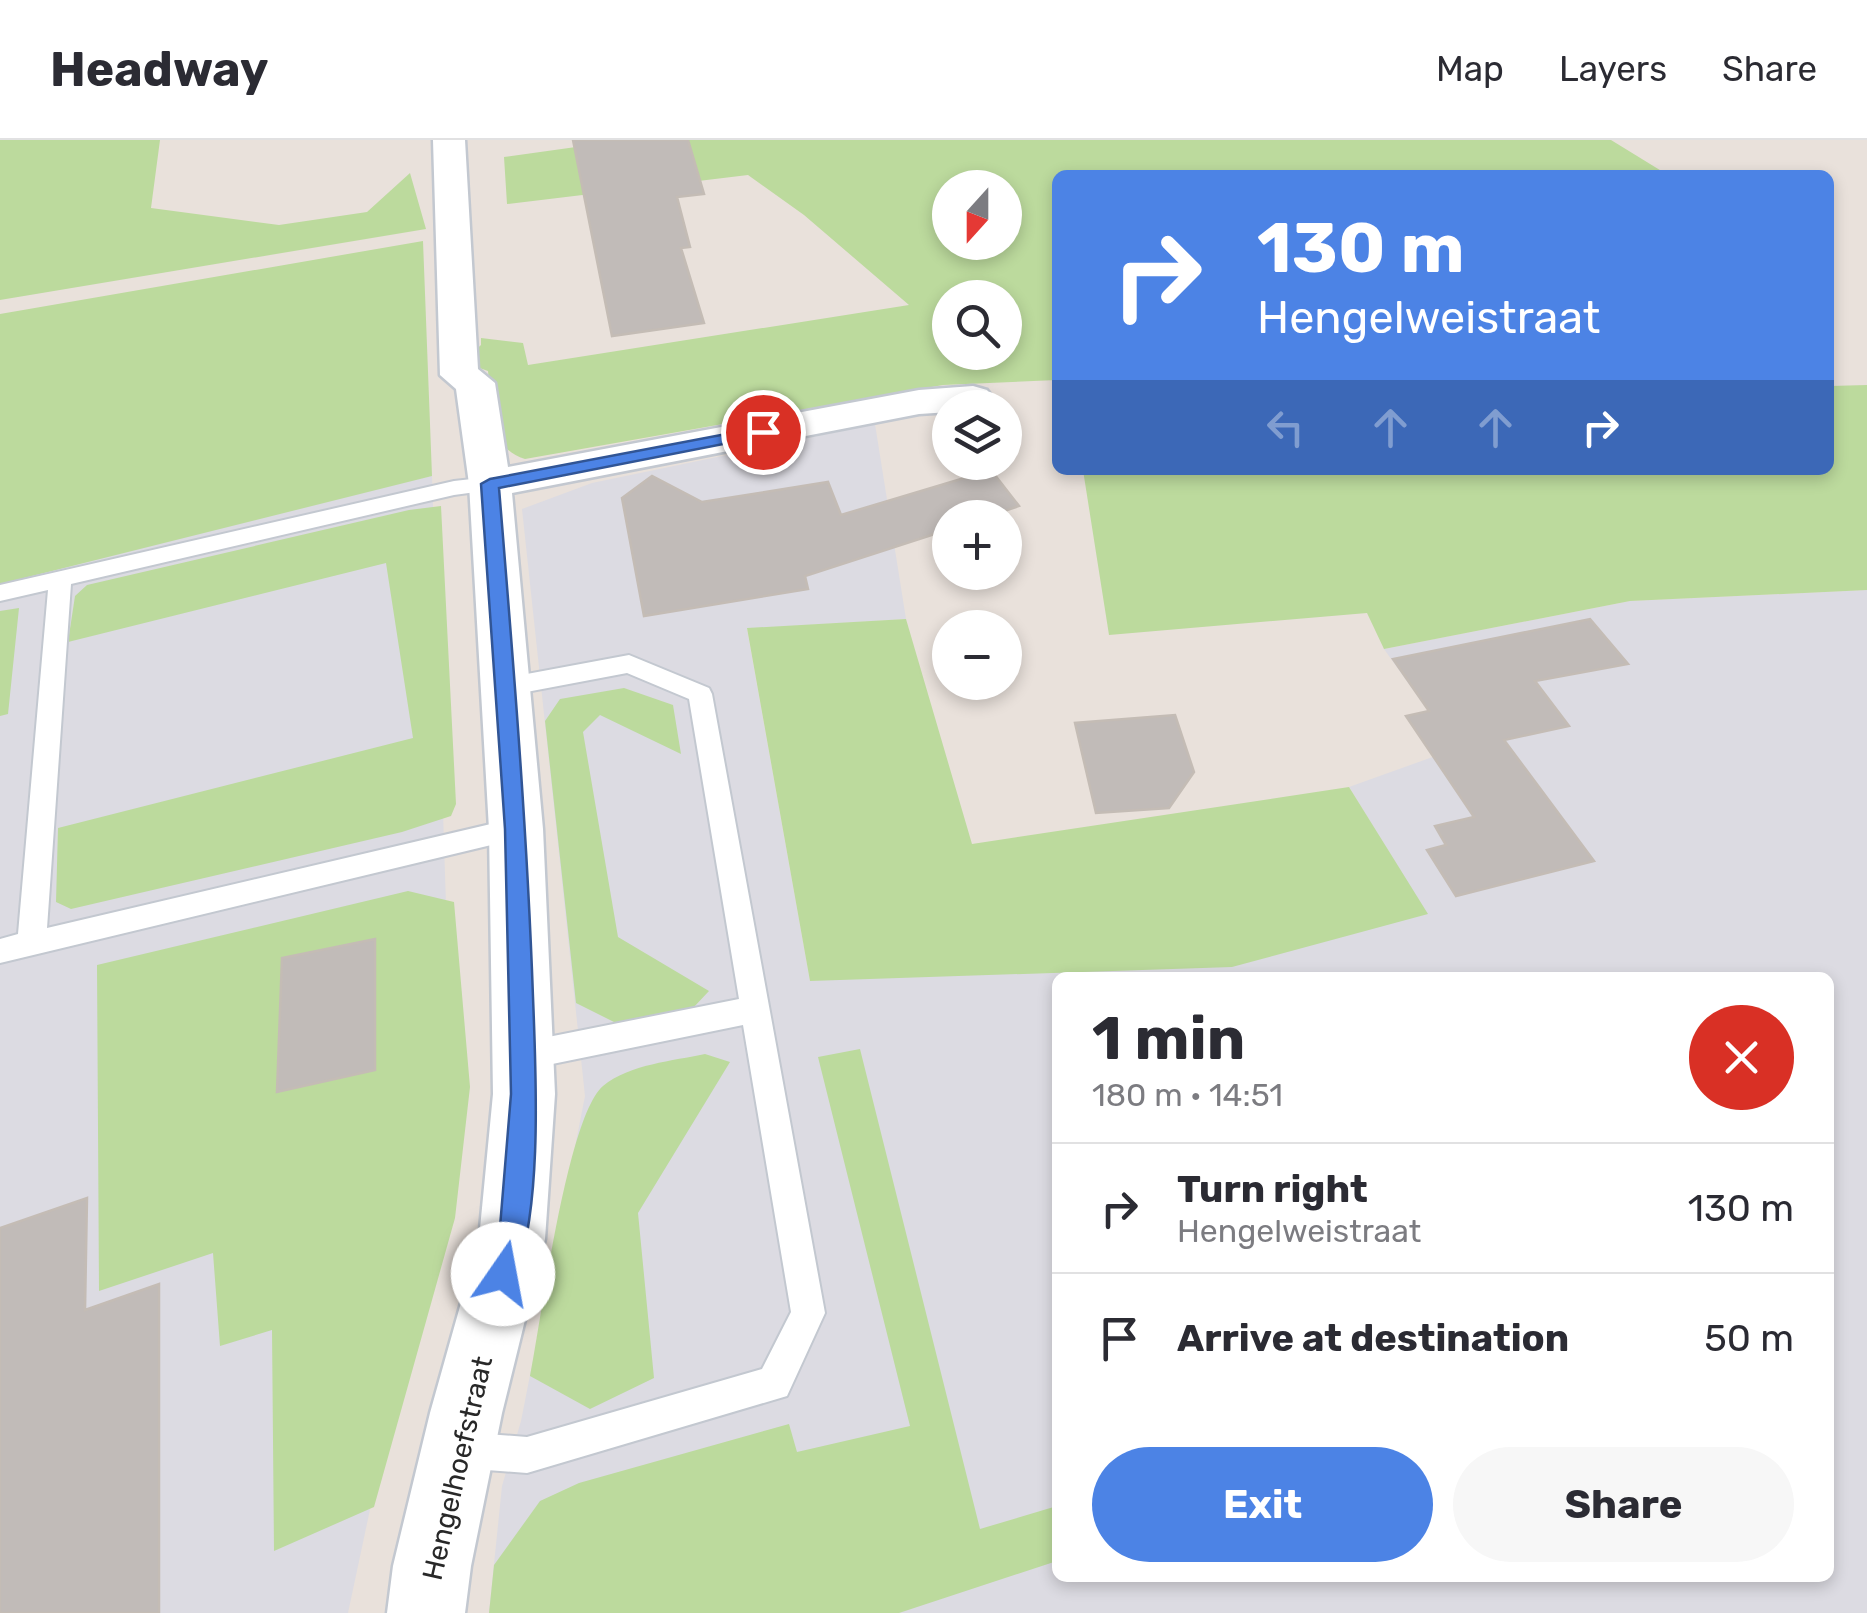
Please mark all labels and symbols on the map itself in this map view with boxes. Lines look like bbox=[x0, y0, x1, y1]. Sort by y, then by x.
north arrow bbox=[932, 170, 1022, 260]
pin bbox=[721, 390, 806, 475]
position arrow bbox=[451, 1222, 555, 1326]
street label: Hengelhoefstraat bbox=[416, 1353, 499, 1583]

